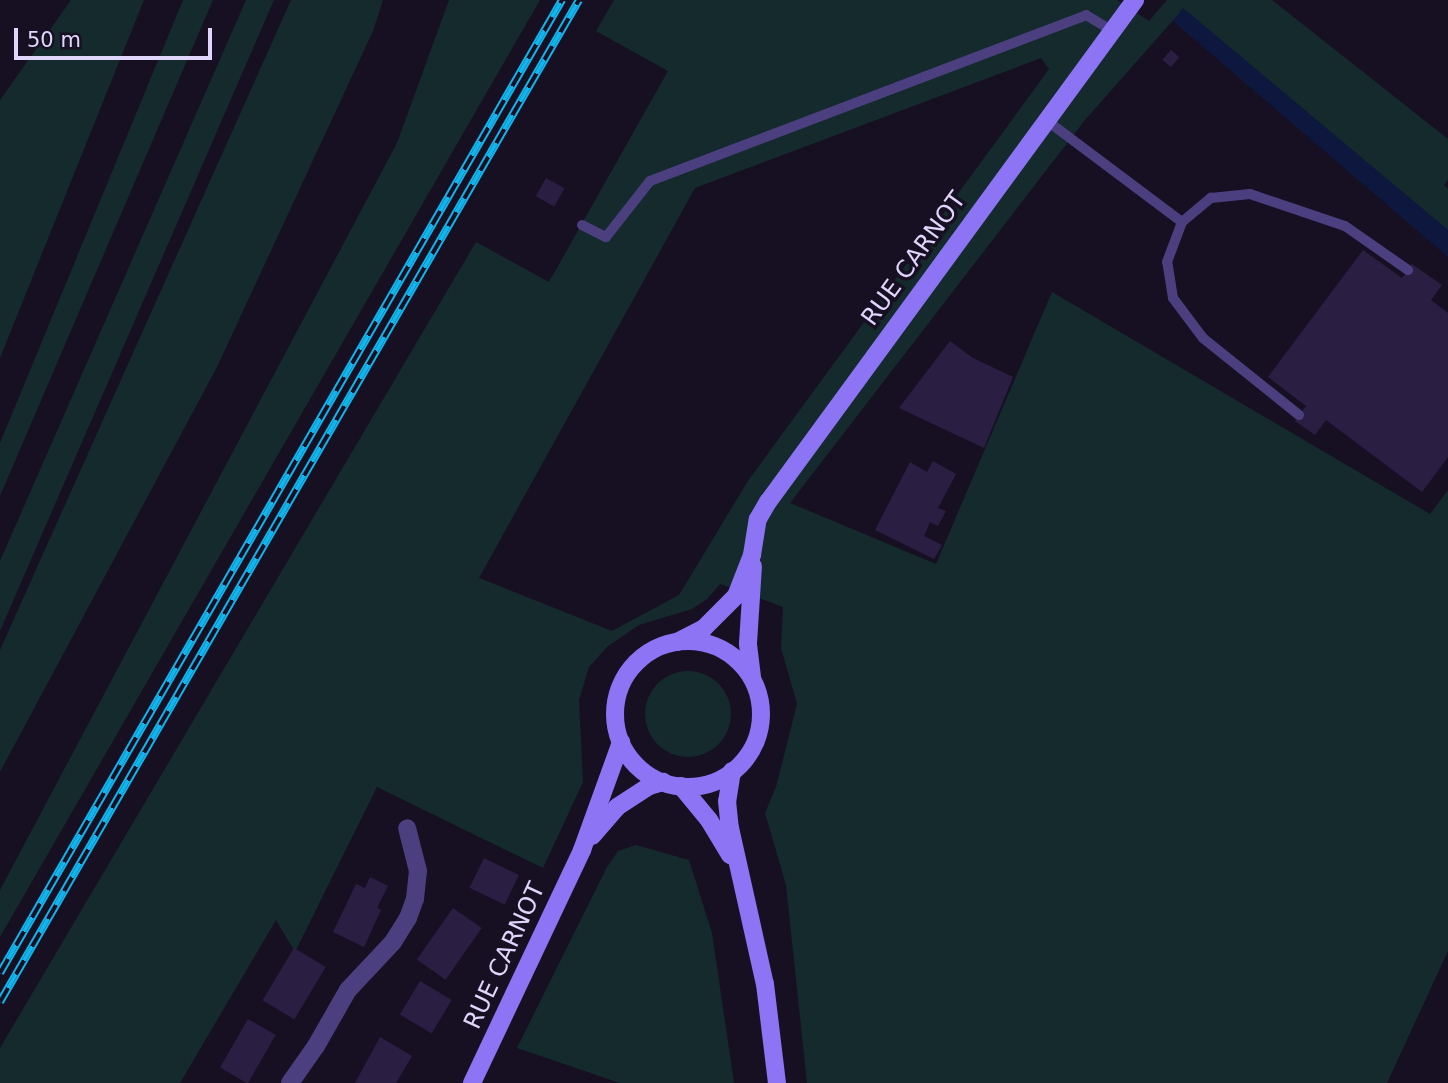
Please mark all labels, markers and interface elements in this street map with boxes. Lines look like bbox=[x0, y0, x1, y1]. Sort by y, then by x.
scale bar bbox=[18, 14, 215, 58]
text: 50 m bbox=[27, 28, 81, 52]
street label: RUE CARNOT bbox=[856, 186, 972, 332]
street label: RUE CARNOT bbox=[458, 878, 552, 1034]

